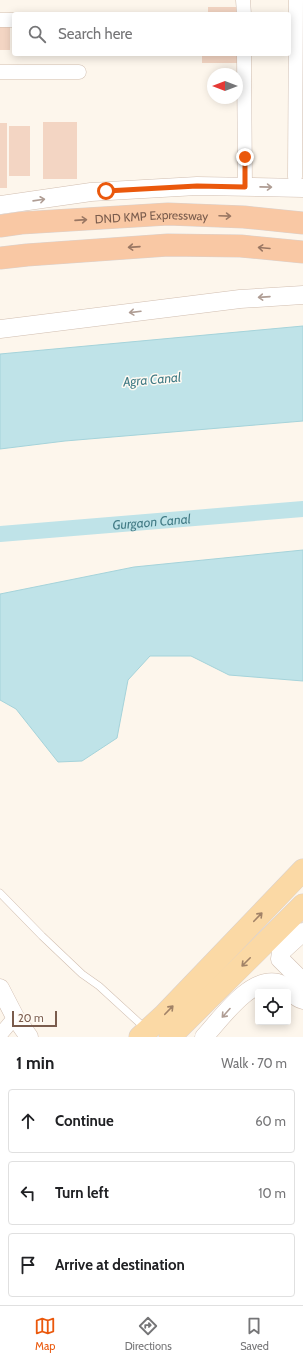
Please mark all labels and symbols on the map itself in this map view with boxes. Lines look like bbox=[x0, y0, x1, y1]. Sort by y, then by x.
north arrow bbox=[207, 68, 243, 104]
route end bbox=[236, 148, 254, 166]
route start bbox=[97, 182, 115, 200]
one-way arrow bbox=[259, 183, 272, 191]
one-way arrow bbox=[32, 196, 45, 204]
street label: DND KMP Expressway bbox=[94, 206, 209, 226]
one-way arrow bbox=[218, 212, 231, 220]
one-way arrow bbox=[74, 216, 87, 223]
one-way arrow bbox=[128, 244, 141, 251]
one-way arrow bbox=[258, 245, 271, 252]
one-way arrow bbox=[258, 294, 271, 301]
one-way arrow bbox=[129, 308, 142, 316]
water label: Agra Canal bbox=[121, 369, 182, 390]
water label: Gurgaon Canal bbox=[112, 510, 191, 533]
one-way arrow bbox=[254, 912, 263, 922]
one-way arrow bbox=[241, 957, 250, 967]
one-way arrow bbox=[164, 1005, 173, 1015]
one-way arrow bbox=[221, 1008, 230, 1019]
scale bar bbox=[12, 1009, 57, 1028]

